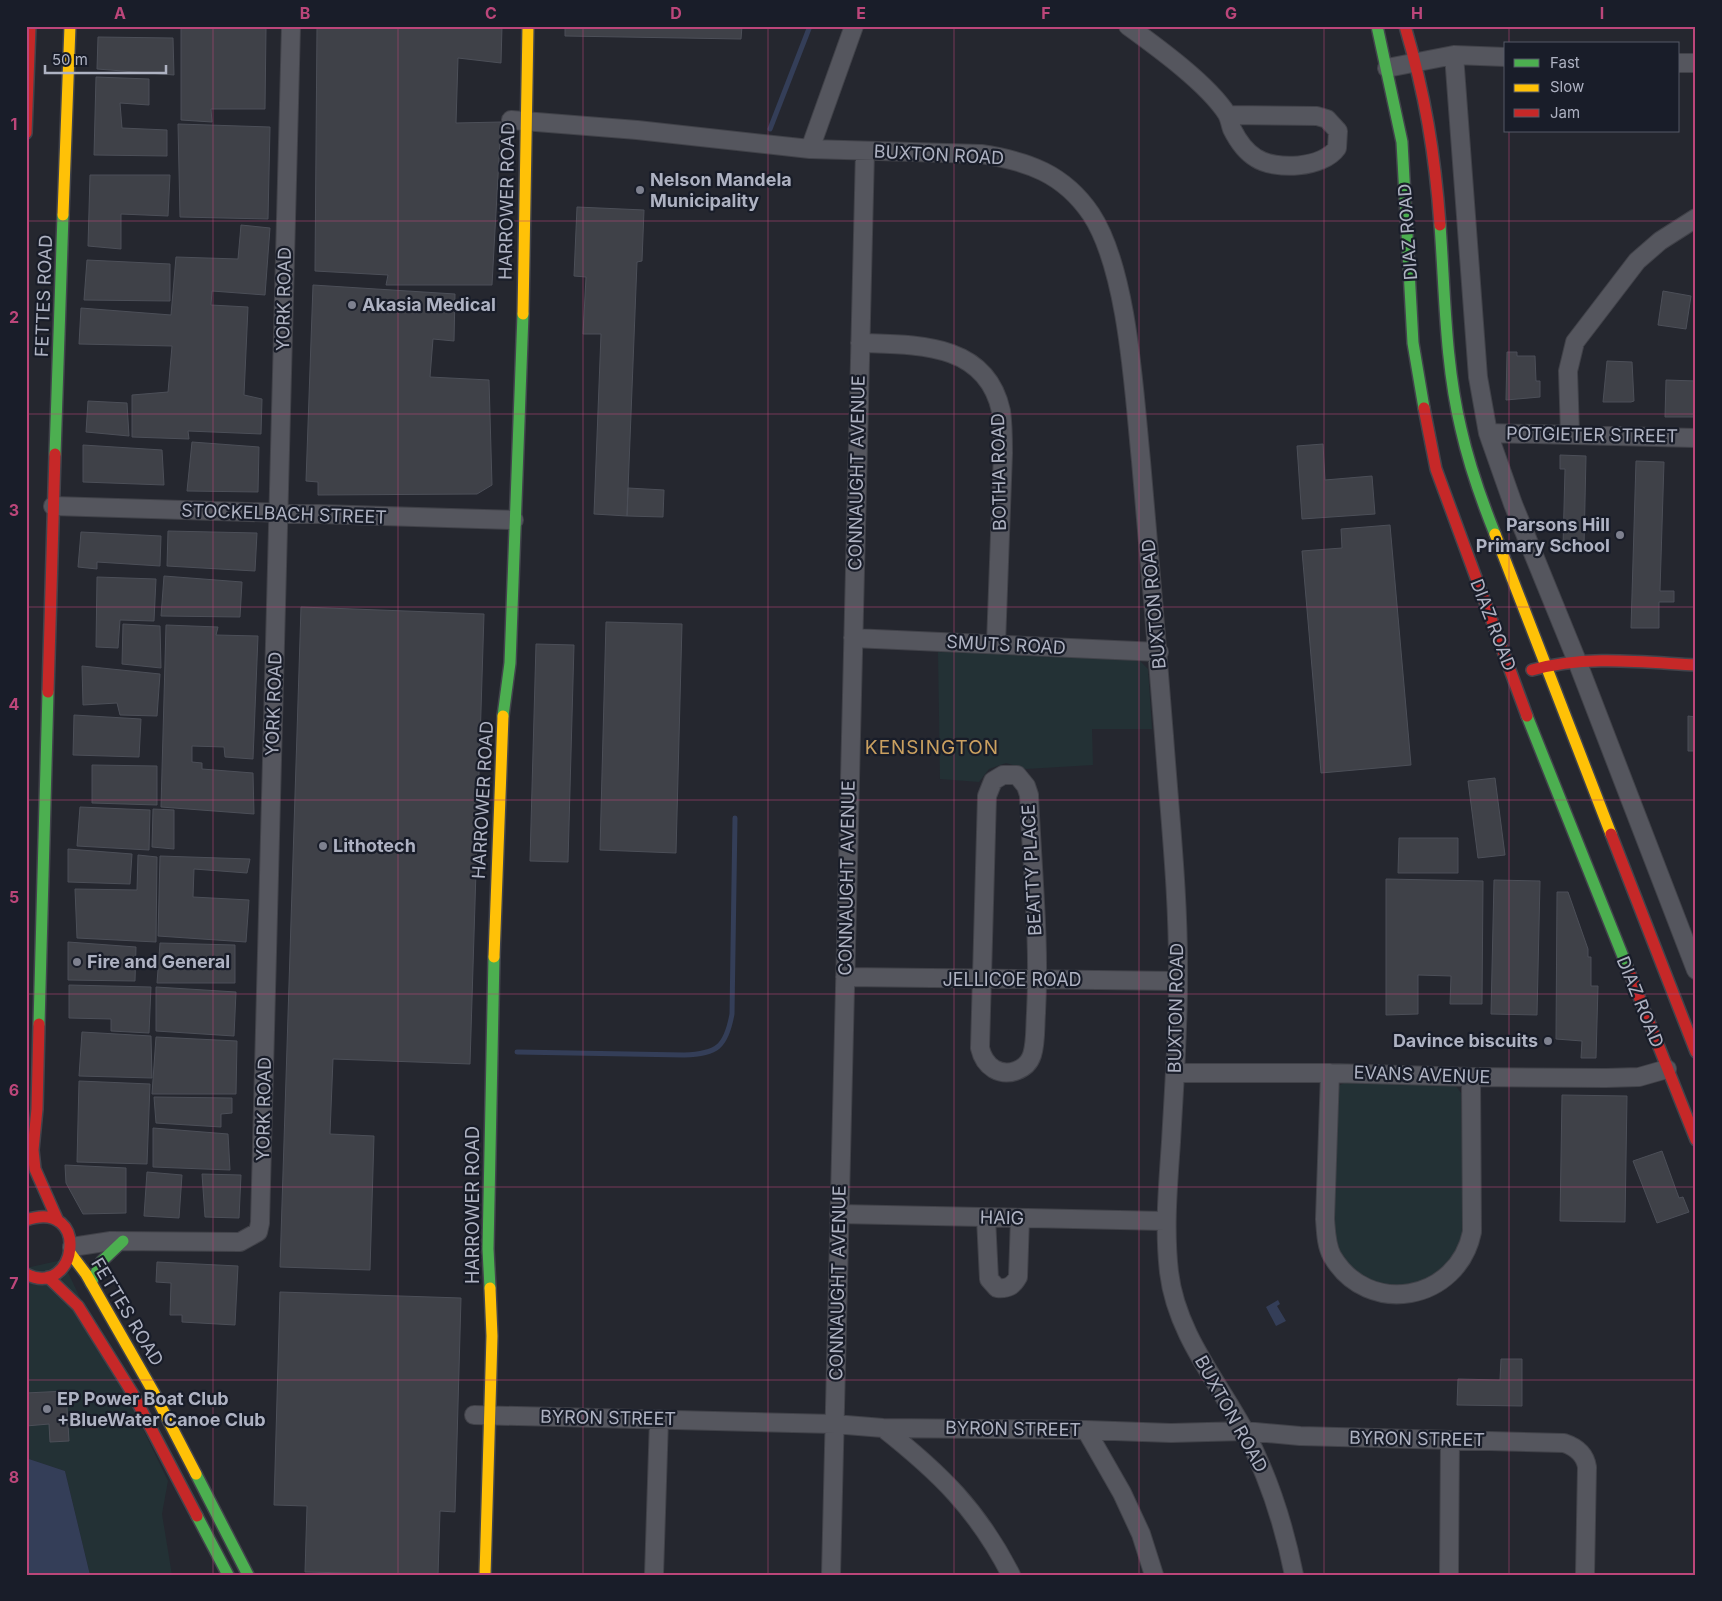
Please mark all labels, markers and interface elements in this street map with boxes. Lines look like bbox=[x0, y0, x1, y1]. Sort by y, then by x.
text: A bbox=[114, 3, 126, 23]
text: B bbox=[300, 3, 310, 23]
text: C bbox=[485, 3, 497, 23]
text: D bbox=[670, 3, 682, 23]
text: E bbox=[856, 3, 866, 23]
text: F bbox=[1041, 3, 1051, 23]
text: G bbox=[1225, 3, 1237, 23]
text: H bbox=[1411, 3, 1423, 23]
text: I bbox=[1600, 3, 1604, 23]
scale bar bbox=[45, 42, 166, 74]
legend bbox=[1504, 42, 1680, 132]
text: 50 m bbox=[52, 50, 88, 69]
text: Fast bbox=[1550, 53, 1580, 72]
text: Slow bbox=[1550, 77, 1584, 96]
text: Jam bbox=[1550, 103, 1580, 122]
text: 1 bbox=[11, 114, 17, 134]
street label: HARROWER ROAD bbox=[495, 122, 518, 280]
street label: BUXTON ROAD bbox=[873, 141, 1005, 168]
place label: Nelson Mandela Municipality bbox=[650, 169, 792, 211]
street label: DIAZ ROAD bbox=[1394, 183, 1421, 281]
marker: Nelson Mandela Municipality bbox=[634, 184, 646, 196]
street label: FETTES ROAD bbox=[31, 235, 56, 357]
street label: YORK ROAD bbox=[272, 247, 295, 351]
place label: Akasia Medical bbox=[362, 294, 496, 315]
marker: Akasia Medical bbox=[346, 299, 358, 311]
text: 2 bbox=[9, 307, 19, 327]
street label: CONNAUGHT AVENUE bbox=[844, 375, 869, 571]
street label: BOTHA ROAD bbox=[987, 413, 1010, 531]
street label: POTGIETER STREET bbox=[1506, 423, 1678, 446]
street label: STOCKELBACH STREET bbox=[181, 499, 387, 528]
text: 3 bbox=[9, 500, 19, 520]
place label: Parsons Hill Primary School bbox=[1476, 514, 1610, 556]
marker: Parsons Hill Primary School bbox=[1614, 529, 1626, 541]
street label: BUXTON ROAD bbox=[1137, 538, 1170, 670]
street label: DIAZ ROAD bbox=[1466, 576, 1521, 674]
street label: SMUTS ROAD bbox=[946, 631, 1066, 658]
street label: YORK ROAD bbox=[261, 652, 286, 756]
text: 4 bbox=[9, 694, 20, 714]
street label: HARROWER ROAD bbox=[468, 720, 497, 879]
district label: KENSINGTON bbox=[865, 736, 999, 759]
street label: CONNAUGHT AVENUE bbox=[834, 780, 859, 976]
street label: BEATTY PLACE bbox=[1018, 804, 1045, 936]
place label: Lithotech bbox=[333, 835, 416, 856]
marker: Lithotech bbox=[317, 840, 329, 852]
text: 5 bbox=[9, 887, 19, 907]
street label: BUXTON ROAD bbox=[1164, 943, 1187, 1073]
place label: Fire and General bbox=[87, 951, 230, 972]
street label: DIAZ ROAD bbox=[1613, 953, 1668, 1051]
marker: Fire and General bbox=[71, 956, 83, 968]
street label: JELLICOE ROAD bbox=[942, 969, 1082, 990]
place label: Davince biscuits bbox=[1393, 1030, 1538, 1051]
marker: Davince biscuits bbox=[1542, 1035, 1554, 1047]
street label: YORK ROAD bbox=[252, 1057, 275, 1161]
street label: EVANS AVENUE bbox=[1353, 1062, 1491, 1087]
text: 6 bbox=[9, 1080, 19, 1100]
street label: HARROWER ROAD bbox=[462, 1126, 483, 1284]
street label: CONNAUGHT AVENUE bbox=[825, 1185, 850, 1381]
street label: HAIG bbox=[980, 1207, 1024, 1228]
street label: FETTES ROAD bbox=[87, 1254, 168, 1370]
text: 7 bbox=[9, 1273, 19, 1293]
street label: BUXTON ROAD bbox=[1191, 1352, 1272, 1476]
place label: EP Power Boat Club +BlueWater Canoe Club bbox=[57, 1388, 266, 1430]
marker: EP Power Boat Club +BlueWater Canoe Club bbox=[41, 1403, 53, 1415]
street label: BYRON STREET bbox=[540, 1406, 676, 1429]
street label: BYRON STREET bbox=[945, 1417, 1081, 1440]
street label: BYRON STREET bbox=[1349, 1427, 1485, 1450]
text: 8 bbox=[9, 1467, 19, 1487]

